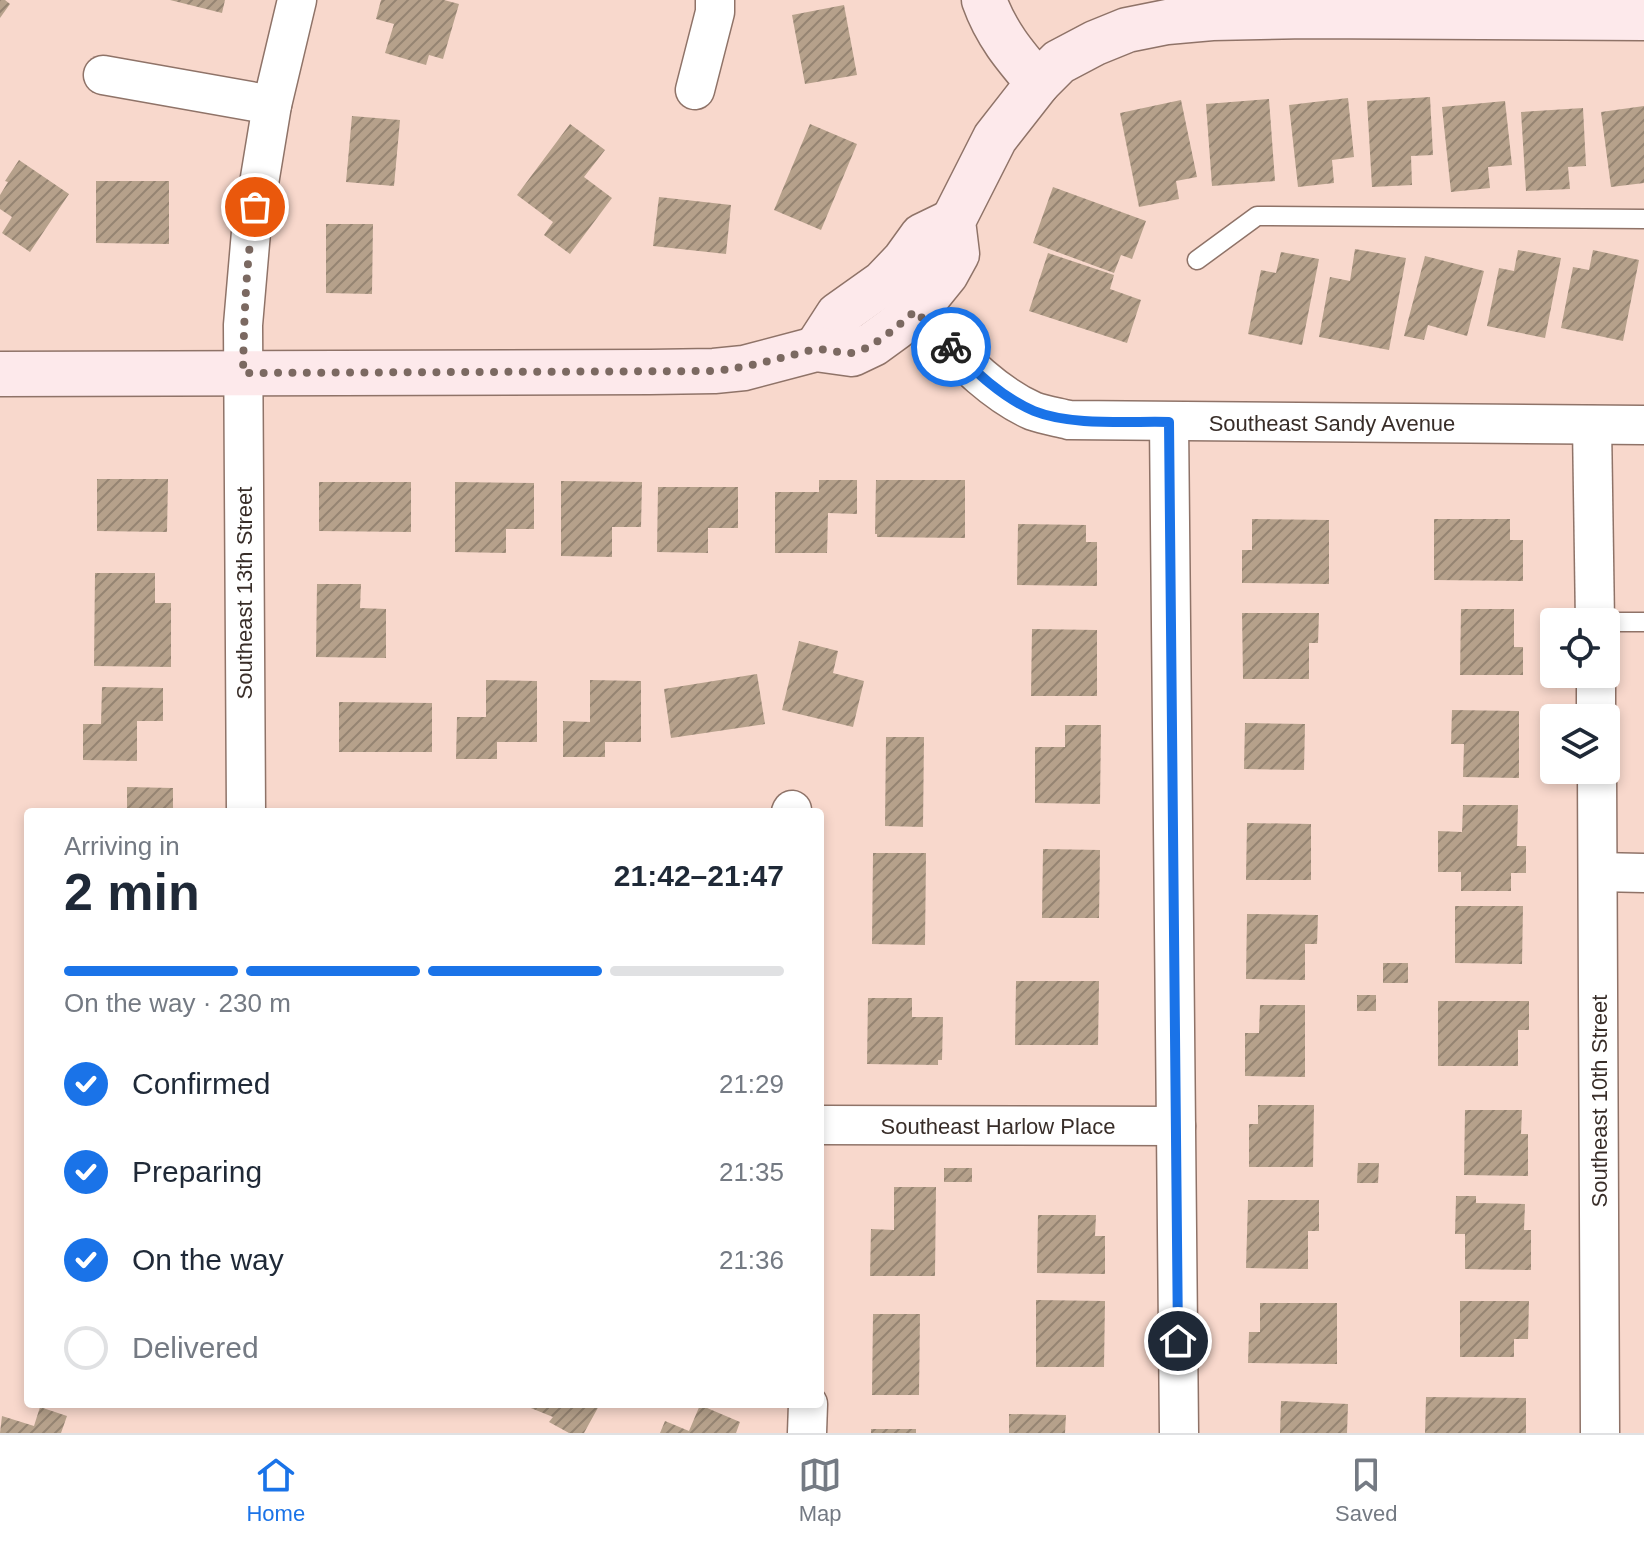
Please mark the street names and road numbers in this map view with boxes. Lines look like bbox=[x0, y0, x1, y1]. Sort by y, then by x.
street label: Southeast Sandy Avenue bbox=[1209, 411, 1455, 436]
street label: Southeast 13th Street bbox=[232, 487, 257, 699]
street label: Southeast 10th Street bbox=[1587, 995, 1612, 1207]
street label: Southeast Harlow Place bbox=[881, 1114, 1115, 1139]

